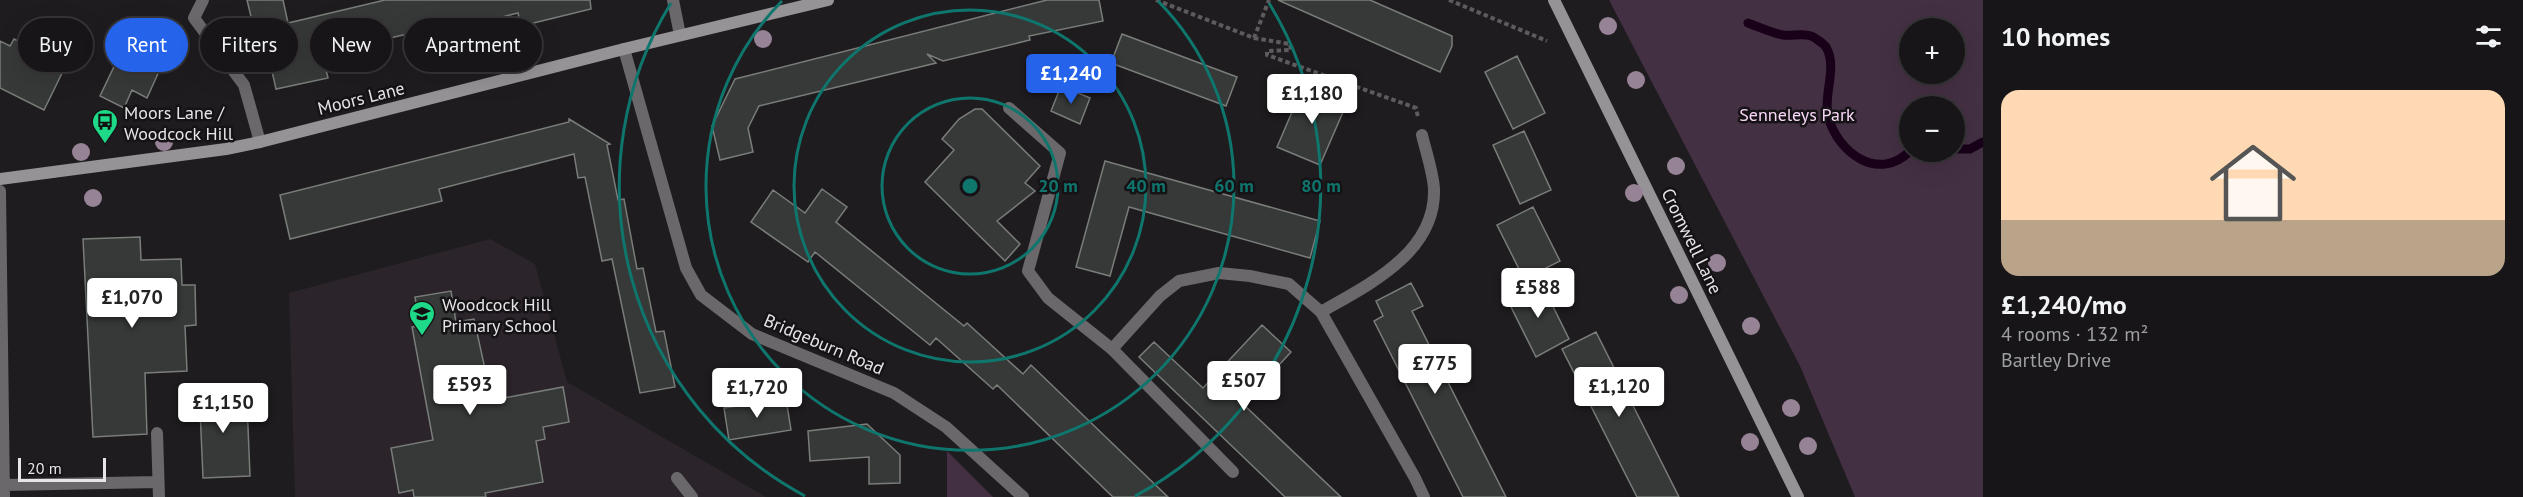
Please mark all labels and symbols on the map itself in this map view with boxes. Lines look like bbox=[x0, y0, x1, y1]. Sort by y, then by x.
pin: £1,240 bbox=[1022, 54, 1120, 105]
pin: £1,180 bbox=[1263, 74, 1361, 125]
street label: Moors Lane bbox=[315, 76, 407, 120]
place label: Moors Lane / Woodcock Hill bbox=[124, 101, 234, 145]
park label: Senneleys Park bbox=[1739, 103, 1855, 126]
bus stop icon: Moors Lane / Woodcock Hill bbox=[90, 107, 120, 145]
text: 20 m bbox=[1038, 174, 1078, 197]
text: 40 m bbox=[1126, 174, 1166, 197]
text: 60 m bbox=[1214, 174, 1254, 197]
text: 80 m bbox=[1301, 174, 1341, 197]
centre of rings bbox=[960, 176, 980, 196]
street label: Cromwell Lane bbox=[1657, 184, 1727, 298]
pin: £588 bbox=[1502, 268, 1574, 319]
pin: £1,070 bbox=[83, 278, 181, 329]
place label: Woodcock Hill Primary School bbox=[442, 293, 557, 337]
school or university icon: Woodcock Hill Primary School bbox=[407, 299, 437, 337]
street label: Bridgeburn Road bbox=[760, 308, 888, 380]
pin: £775 bbox=[1399, 344, 1471, 395]
pin: £507 bbox=[1208, 361, 1280, 412]
pin: £593 bbox=[434, 365, 506, 416]
pin: £1,120 bbox=[1570, 367, 1668, 418]
pin: £1,720 bbox=[708, 368, 806, 419]
pin: £1,150 bbox=[174, 383, 272, 434]
scale bar bbox=[18, 455, 106, 482]

